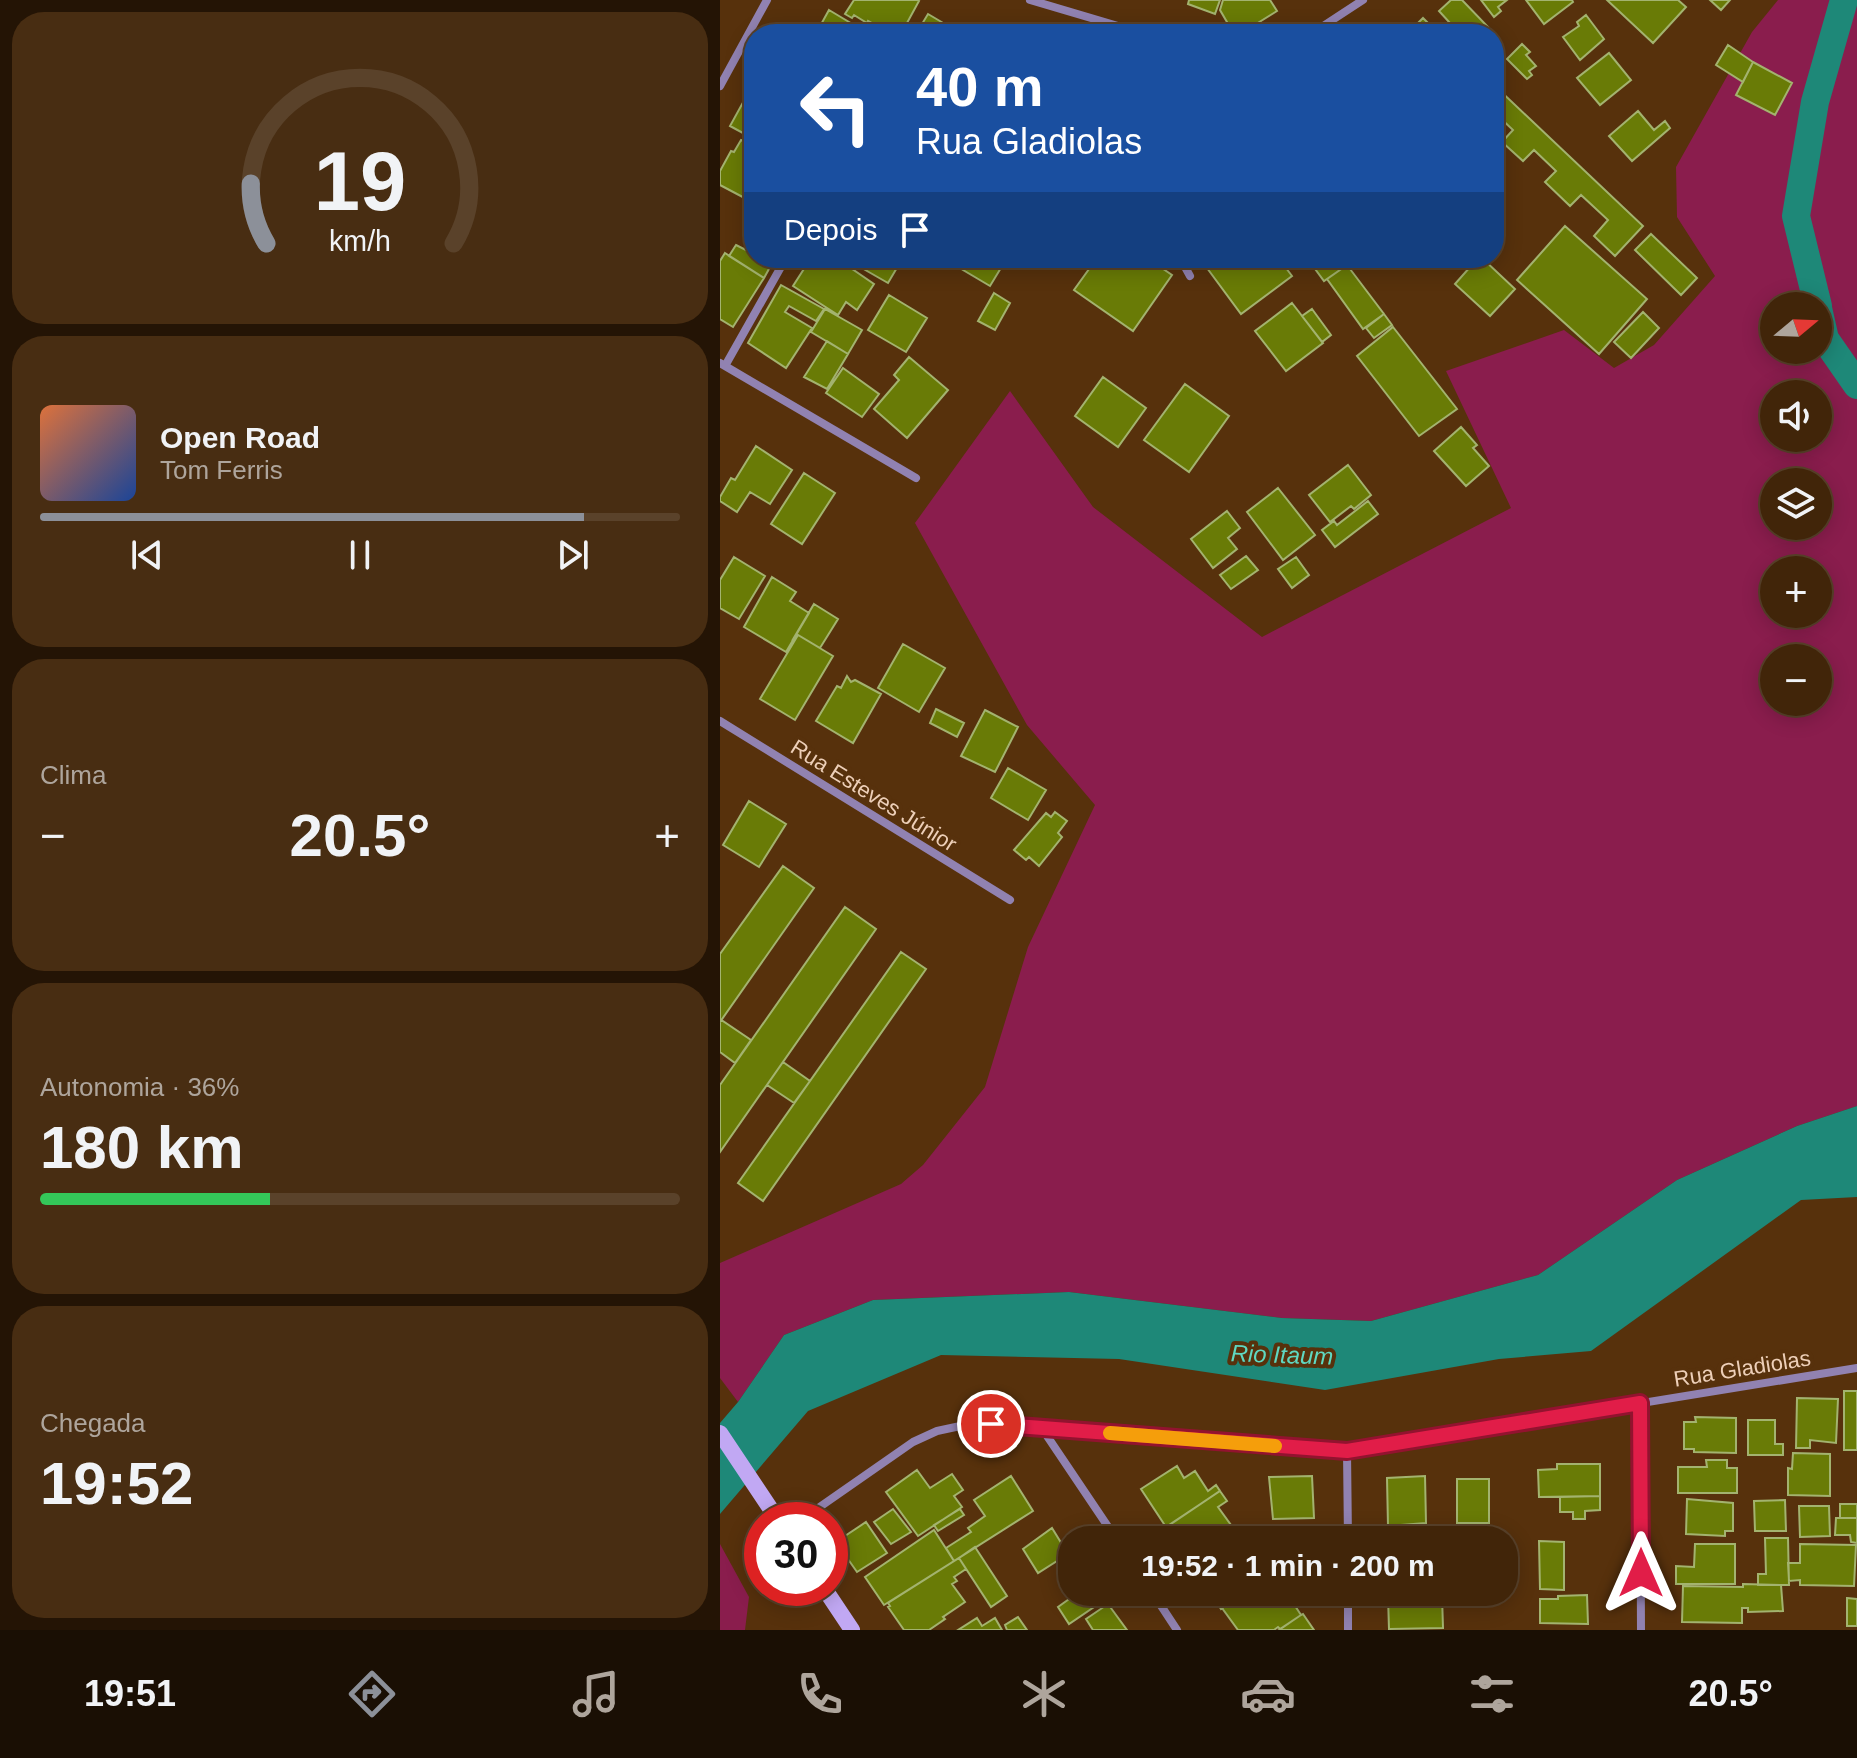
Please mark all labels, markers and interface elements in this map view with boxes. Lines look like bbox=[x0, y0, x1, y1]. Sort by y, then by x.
text: 40 m bbox=[916, 55, 1044, 118]
icon: left bbox=[784, 56, 888, 160]
text: Rua Gladiolas bbox=[916, 121, 1142, 162]
text: 19 bbox=[314, 134, 406, 227]
icon: arrive bbox=[893, 208, 937, 252]
text: Depois bbox=[784, 213, 877, 246]
text: km/h bbox=[329, 225, 391, 257]
north arrow bbox=[1760, 292, 1832, 364]
map controls bbox=[1760, 292, 1832, 716]
button: sound bbox=[1760, 380, 1832, 452]
text: Open Road bbox=[160, 421, 320, 454]
text: Tom Ferris bbox=[160, 455, 283, 485]
button: layers bbox=[1760, 468, 1832, 540]
icon: previous bbox=[125, 533, 169, 577]
icon: pause bbox=[338, 533, 382, 577]
icon: next bbox=[551, 533, 595, 577]
button: + bbox=[1760, 556, 1832, 628]
button: − bbox=[1760, 644, 1832, 716]
street label: Rua Esteves Júnior bbox=[786, 734, 961, 857]
text: Clima bbox=[40, 760, 106, 790]
text: 20.5° bbox=[290, 802, 430, 869]
text: − bbox=[40, 811, 66, 860]
text: + bbox=[654, 811, 680, 860]
text: Autonomia · 36% bbox=[40, 1072, 239, 1102]
text: 180 km bbox=[40, 1114, 244, 1181]
water label: Rio Itaum bbox=[1230, 1339, 1334, 1370]
street label: Rua Gladiolas bbox=[1672, 1345, 1812, 1392]
pin bbox=[957, 1390, 1025, 1458]
icon: arrive bbox=[969, 1402, 1013, 1446]
text: Chegada bbox=[40, 1408, 146, 1438]
text: 19:52 bbox=[40, 1450, 193, 1517]
speed limit sign: 30 bbox=[744, 1502, 848, 1606]
position arrow bbox=[1599, 1531, 1683, 1615]
text: 19:52 · 1 min · 200 m bbox=[1141, 1549, 1435, 1582]
icon: directions bbox=[344, 1666, 400, 1722]
icon: music bbox=[568, 1666, 624, 1722]
icon: phone bbox=[792, 1666, 848, 1722]
icon: climate bbox=[1016, 1666, 1072, 1722]
icon: car bbox=[1240, 1666, 1296, 1722]
icon: filters bbox=[1464, 1666, 1520, 1722]
text: 19:51 bbox=[84, 1673, 176, 1714]
text: 20.5° bbox=[1688, 1673, 1773, 1714]

